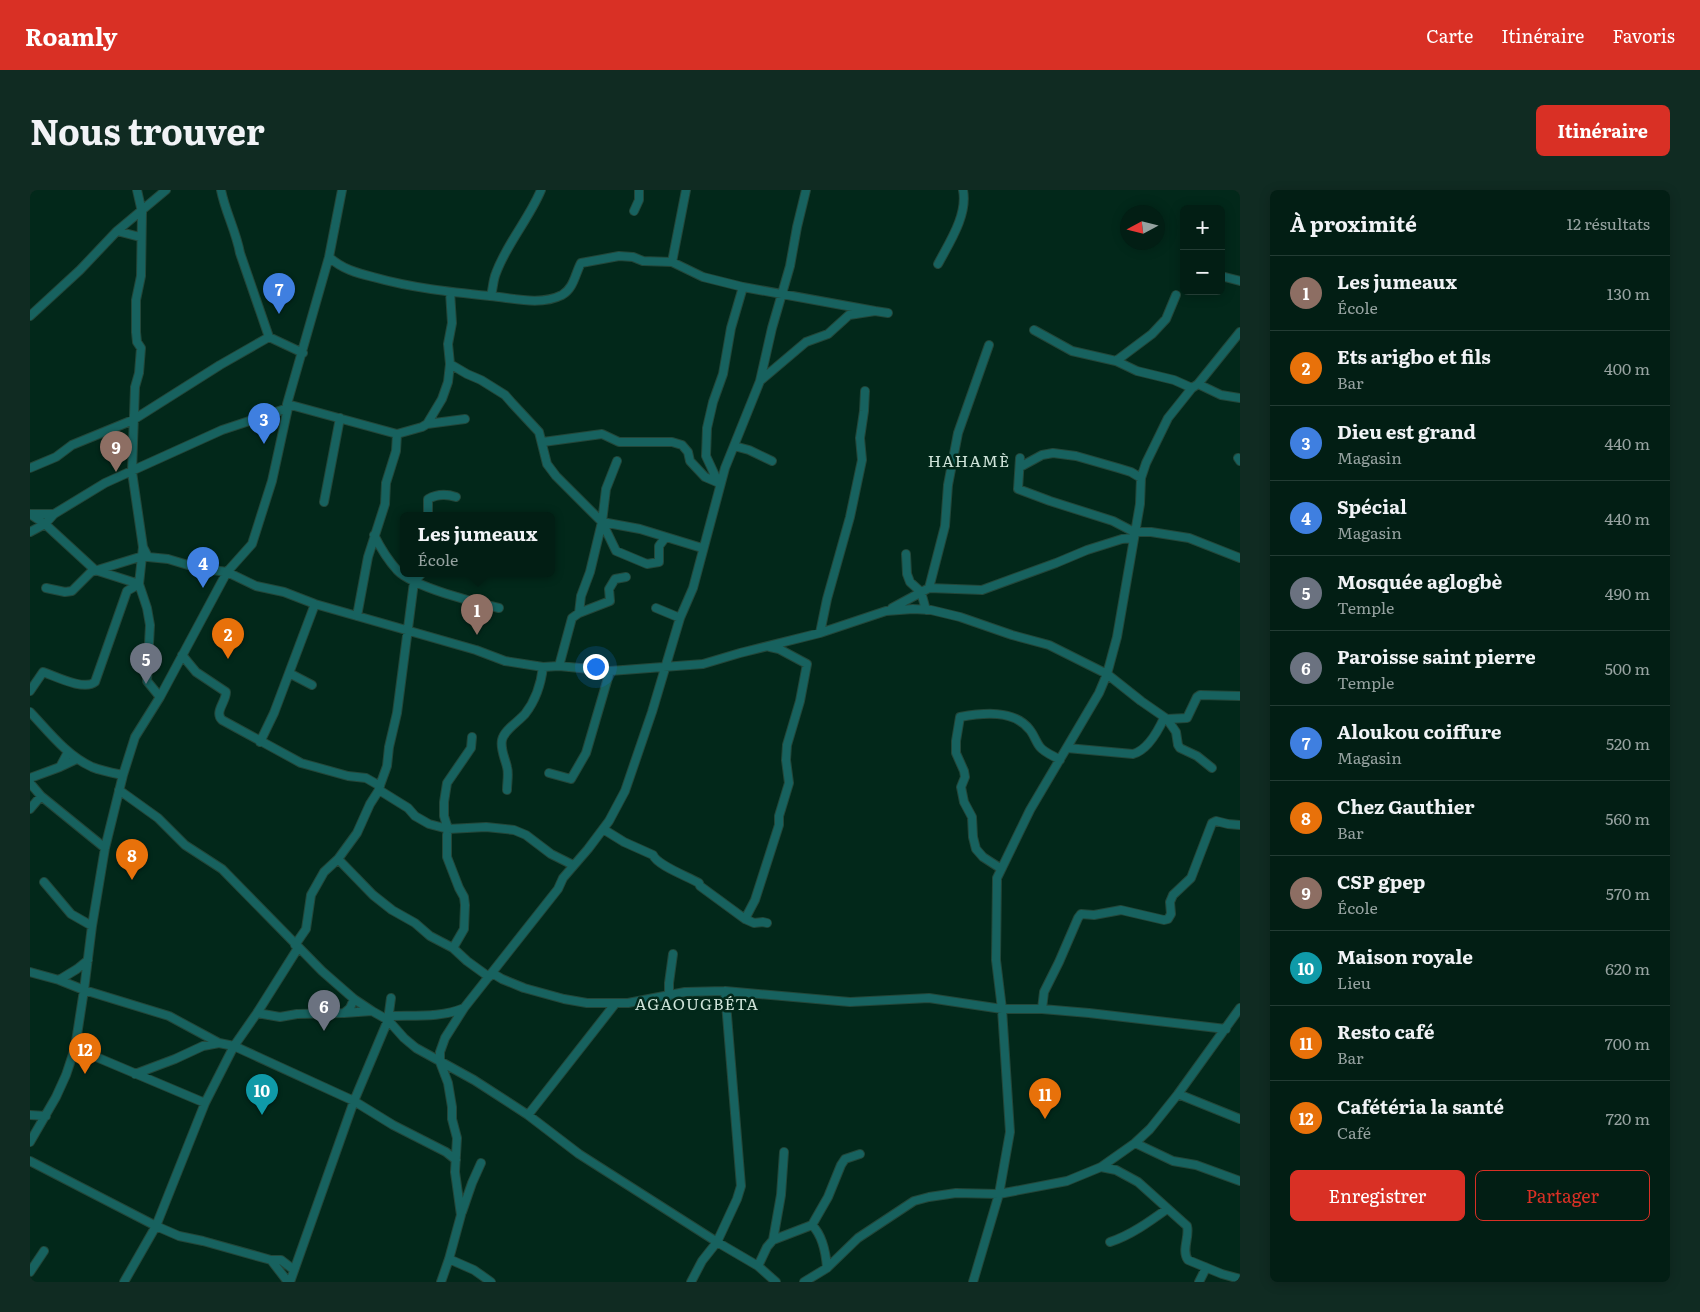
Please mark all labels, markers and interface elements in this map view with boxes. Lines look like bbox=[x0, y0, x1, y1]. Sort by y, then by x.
text: Roamly bbox=[25, 18, 118, 53]
text: Carte bbox=[1426, 22, 1473, 49]
text: Itinéraire bbox=[1501, 22, 1584, 49]
text: Favoris bbox=[1612, 22, 1675, 49]
text: Nous trouver bbox=[30, 104, 265, 156]
button: Itinéraire bbox=[1536, 105, 1670, 156]
north arrow bbox=[1120, 205, 1165, 250]
map controls bbox=[1180, 205, 1225, 295]
button: + bbox=[1180, 205, 1225, 250]
text: À proximité bbox=[1290, 207, 1417, 238]
text: 12 résultats bbox=[1566, 211, 1650, 235]
button: − bbox=[1180, 250, 1225, 295]
text: Les jumeaux bbox=[1337, 267, 1457, 295]
pin: 7 bbox=[263, 273, 295, 314]
text: 1 bbox=[1303, 281, 1309, 305]
text: 130 m bbox=[1607, 281, 1650, 305]
text: École bbox=[1337, 295, 1378, 319]
text: Ets arigbo et fils bbox=[1337, 342, 1491, 370]
text: 2 bbox=[1302, 356, 1310, 380]
text: 400 m bbox=[1604, 356, 1650, 380]
text: Bar bbox=[1337, 370, 1364, 394]
pin: 3 bbox=[248, 403, 280, 444]
text: Dieu est grand bbox=[1337, 417, 1476, 445]
pin: 9 bbox=[100, 431, 132, 472]
text: 3 bbox=[1302, 431, 1310, 455]
text: 440 m bbox=[1604, 431, 1650, 455]
text: Magasin bbox=[1337, 445, 1402, 469]
district label: HAHAMÈ bbox=[928, 448, 1010, 472]
text: Spécial bbox=[1337, 492, 1407, 520]
text: 4 bbox=[1301, 506, 1311, 530]
text: 440 m bbox=[1604, 506, 1650, 530]
popup bbox=[400, 512, 555, 577]
text: Les jumeaux bbox=[418, 519, 537, 547]
text: Magasin bbox=[1337, 520, 1402, 544]
pin: 4 bbox=[187, 547, 219, 588]
text: École bbox=[418, 547, 458, 571]
text: Mosquée aglogbè bbox=[1337, 567, 1502, 595]
text: 5 bbox=[1302, 581, 1310, 605]
text: 490 m bbox=[1605, 581, 1650, 605]
pin: 1 bbox=[461, 594, 493, 635]
text: Temple bbox=[1337, 595, 1394, 619]
pin: 2 bbox=[212, 618, 244, 659]
text: Paroisse saint pierre bbox=[1337, 642, 1536, 670]
pin: 5 bbox=[130, 643, 162, 684]
your location bbox=[583, 654, 609, 680]
text: 6 bbox=[1301, 656, 1311, 680]
text: 500 m bbox=[1605, 656, 1650, 680]
text: Temple bbox=[1337, 670, 1394, 694]
text: Aloukou coiffure bbox=[1337, 717, 1502, 745]
text: 7 bbox=[1302, 731, 1310, 755]
text: 520 m bbox=[1606, 731, 1650, 755]
text: Magasin bbox=[1337, 745, 1402, 769]
text: Chez Gauthier bbox=[1337, 792, 1475, 820]
text: 8 bbox=[1301, 806, 1311, 830]
text: 560 m bbox=[1605, 806, 1650, 830]
text: Bar bbox=[1337, 820, 1364, 844]
pin: 8 bbox=[116, 839, 148, 880]
text: CSP gpep bbox=[1337, 867, 1425, 895]
text: 9 bbox=[1301, 881, 1311, 905]
text: 570 m bbox=[1606, 881, 1650, 905]
text: École bbox=[1337, 895, 1378, 919]
text: Maison royale bbox=[1337, 942, 1473, 970]
text: 10 bbox=[1298, 956, 1314, 980]
text: 620 m bbox=[1605, 956, 1650, 980]
text: Lieu bbox=[1337, 970, 1371, 994]
pin: 6 bbox=[308, 990, 340, 1031]
district label: AGAOUGBÉTA bbox=[635, 991, 759, 1015]
text: Resto café bbox=[1337, 1017, 1434, 1045]
text: 11 bbox=[1299, 1031, 1313, 1055]
text: 700 m bbox=[1605, 1031, 1650, 1055]
pin: 12 bbox=[69, 1033, 101, 1074]
text: Bar bbox=[1337, 1045, 1364, 1069]
pin: 10 bbox=[246, 1074, 278, 1115]
pin: 11 bbox=[1029, 1078, 1061, 1119]
text: Cafétéria la santé bbox=[1337, 1092, 1504, 1120]
text: 12 bbox=[1298, 1106, 1314, 1130]
text: 720 m bbox=[1606, 1106, 1650, 1130]
text: Café bbox=[1337, 1120, 1371, 1144]
button: Enregistrer bbox=[1290, 1170, 1465, 1221]
button: Partager bbox=[1475, 1170, 1650, 1221]

